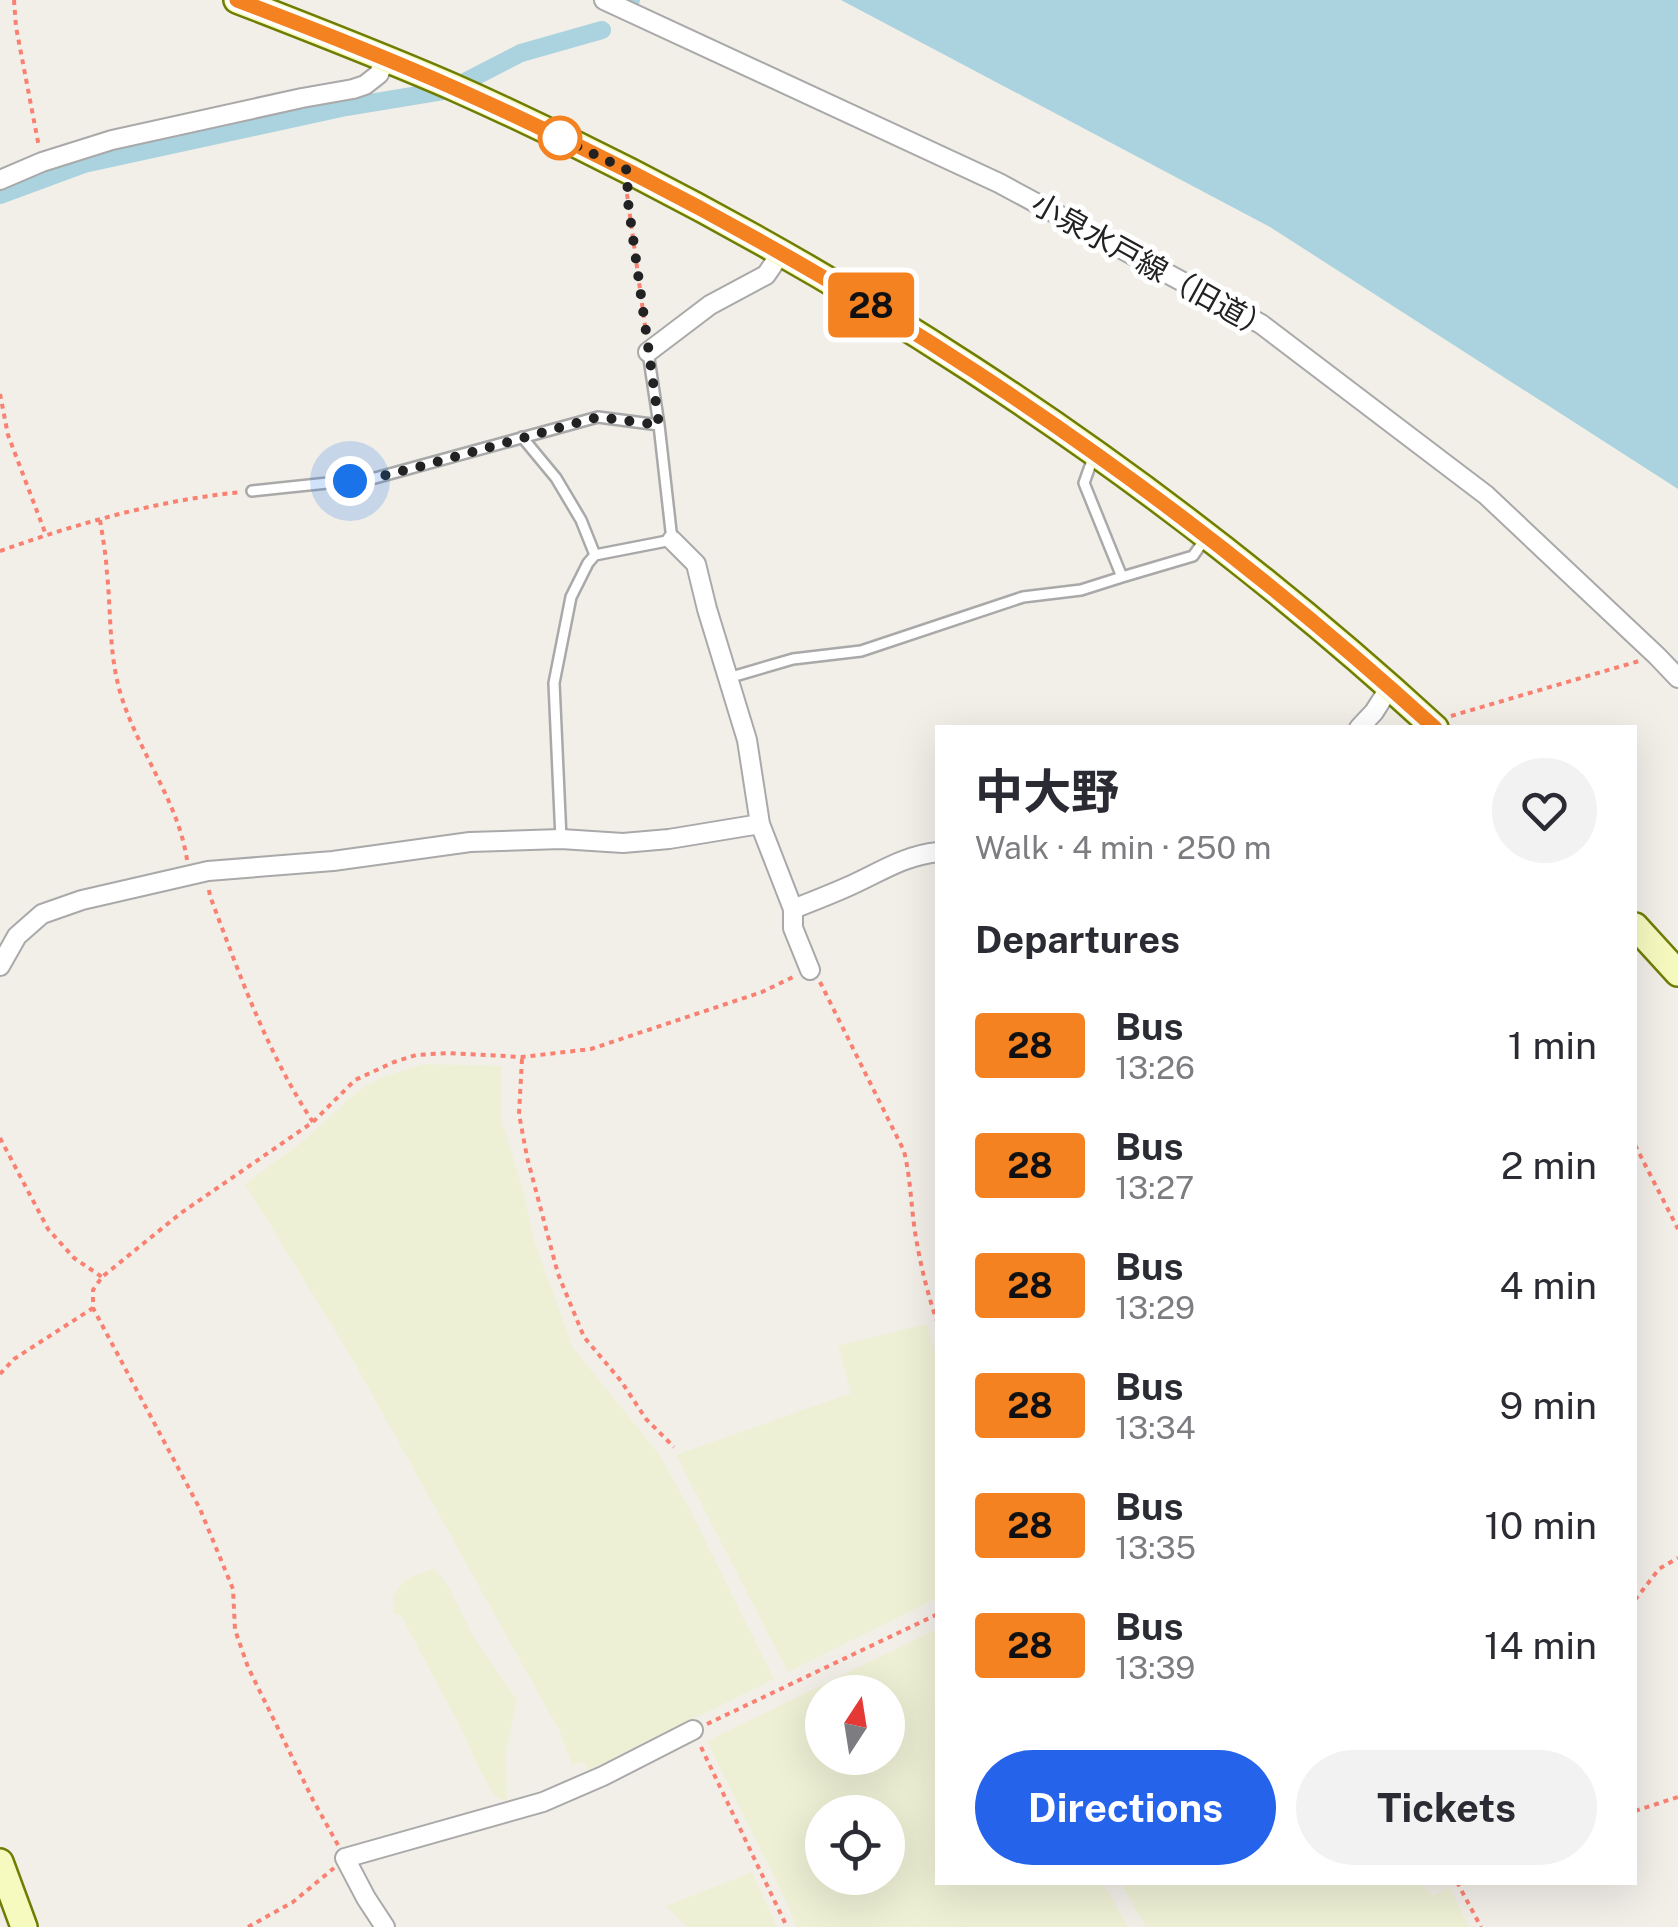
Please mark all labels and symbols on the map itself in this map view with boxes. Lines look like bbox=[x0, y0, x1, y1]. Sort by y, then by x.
unlabelled marker bbox=[539, 117, 581, 159]
street label: 小泉水戸線（旧道） bbox=[1026, 185, 1279, 347]
line badge: 28 bbox=[826, 272, 916, 338]
your location bbox=[325, 456, 375, 506]
north arrow bbox=[805, 1675, 905, 1775]

